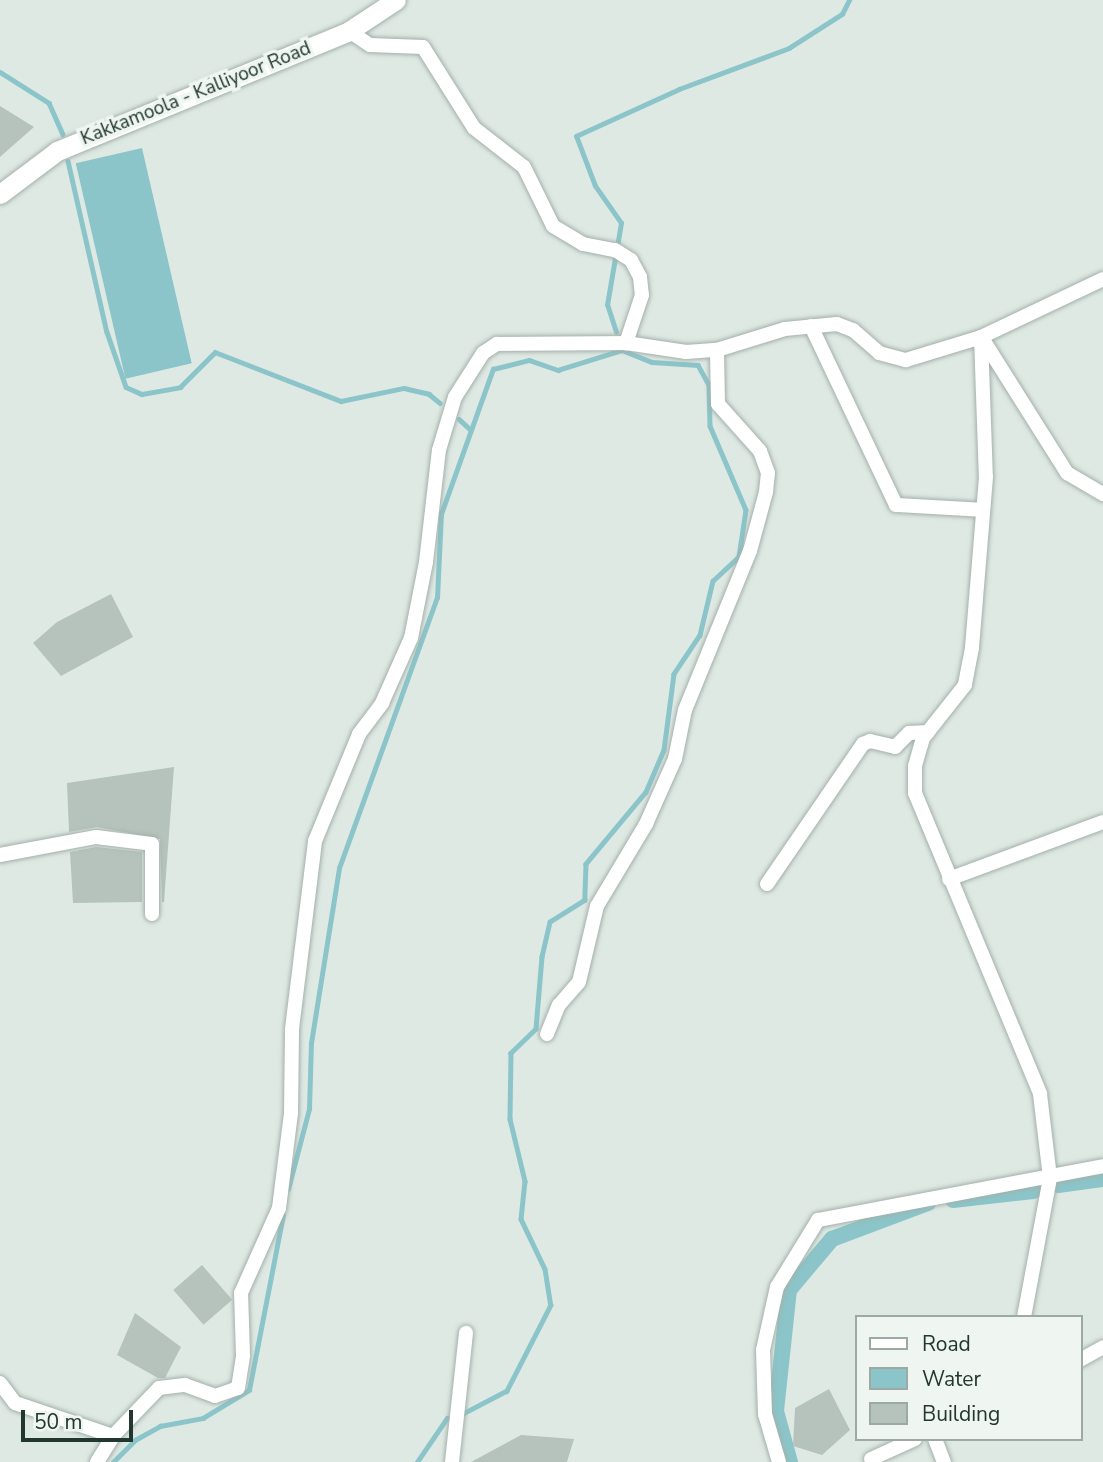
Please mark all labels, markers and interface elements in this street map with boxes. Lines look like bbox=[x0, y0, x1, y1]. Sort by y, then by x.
street label: Kakkamoola - Kalliyoor Road bbox=[78, 37, 314, 151]
legend bbox=[855, 1315, 1082, 1441]
text: Road bbox=[922, 1330, 971, 1358]
text: Water bbox=[922, 1365, 981, 1393]
scale bar bbox=[24, 1396, 136, 1440]
text: Building bbox=[922, 1400, 1000, 1428]
text: 50 m bbox=[34, 1408, 83, 1436]

